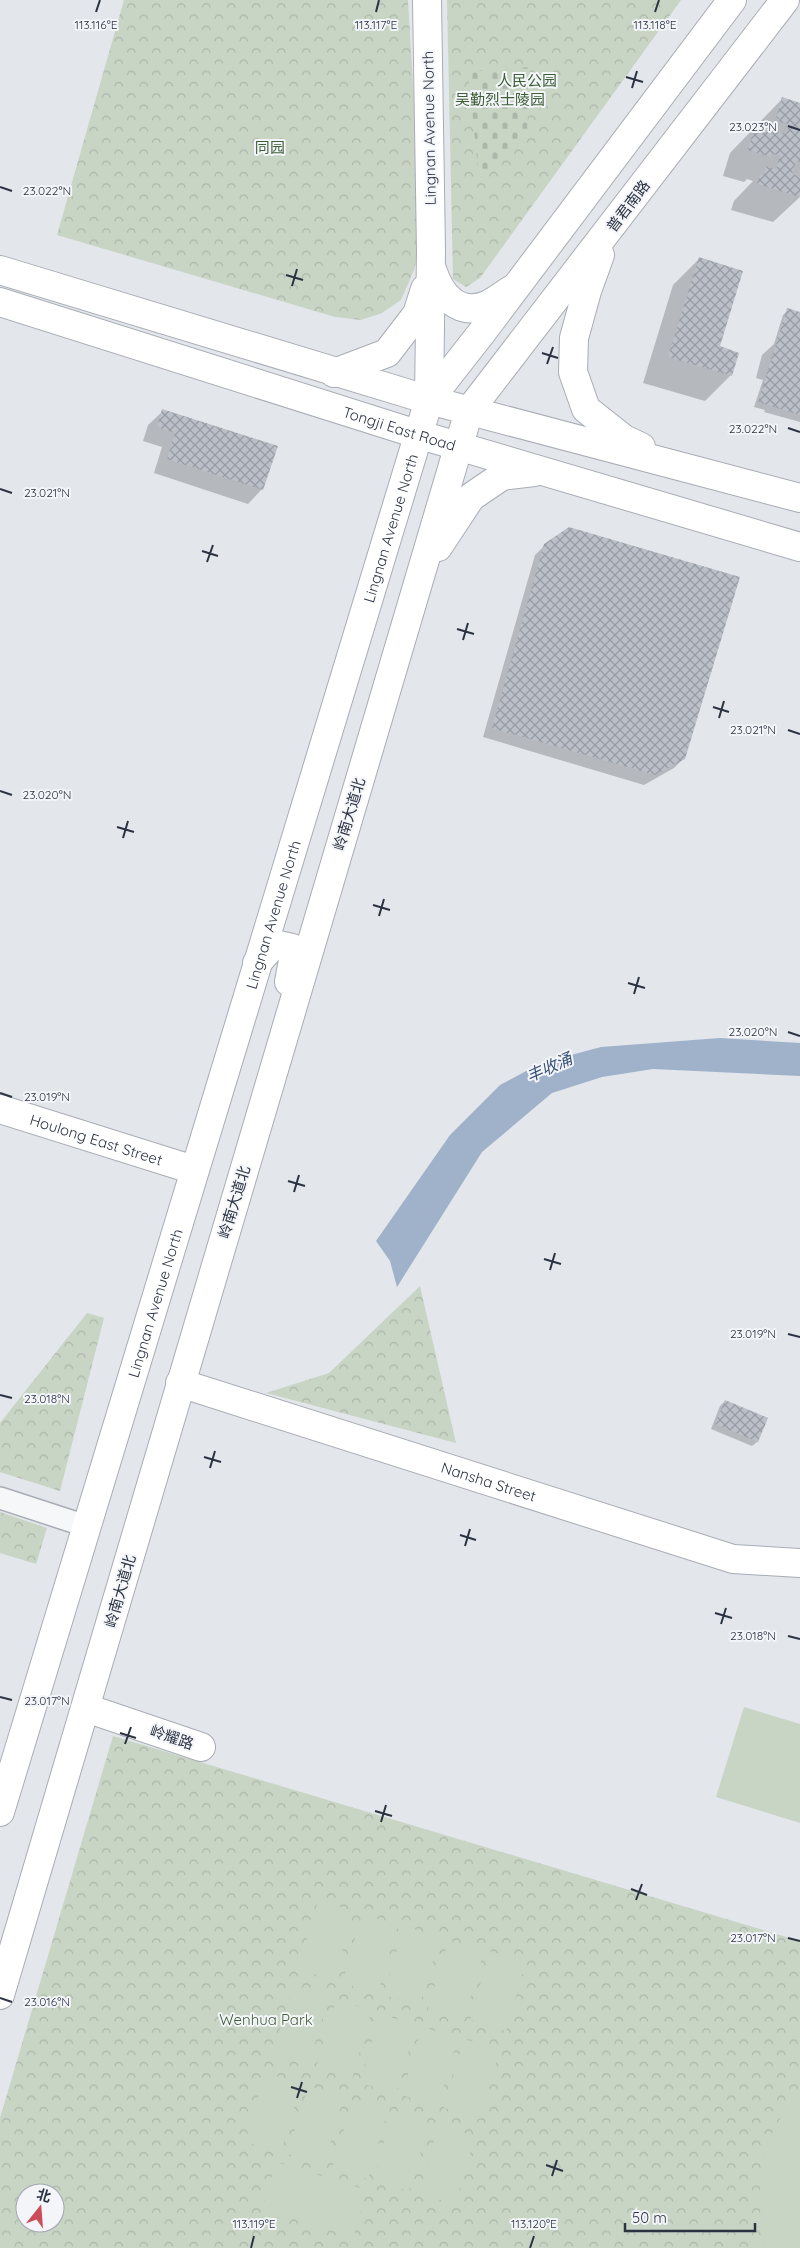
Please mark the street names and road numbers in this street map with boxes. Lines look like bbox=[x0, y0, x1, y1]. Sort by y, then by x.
street label: Lingnan Avenue North bbox=[418, 51, 440, 205]
street label: 普君南路 bbox=[602, 176, 654, 236]
street label: Tongji East Road bbox=[341, 402, 458, 454]
street label: Lingnan Avenue North bbox=[359, 451, 422, 605]
street label: 岭南大道北 bbox=[329, 775, 369, 853]
street label: Lingnan Avenue North bbox=[241, 838, 304, 991]
street label: Houlong East Street bbox=[28, 1110, 165, 1169]
street label: 岭南大道北 bbox=[214, 1163, 254, 1241]
street label: Lingnan Avenue North bbox=[123, 1226, 186, 1380]
street label: Nansha Street bbox=[439, 1457, 539, 1505]
street label: 岭南大道北 bbox=[101, 1552, 139, 1630]
street label: 岭耀路 bbox=[148, 1721, 196, 1753]

